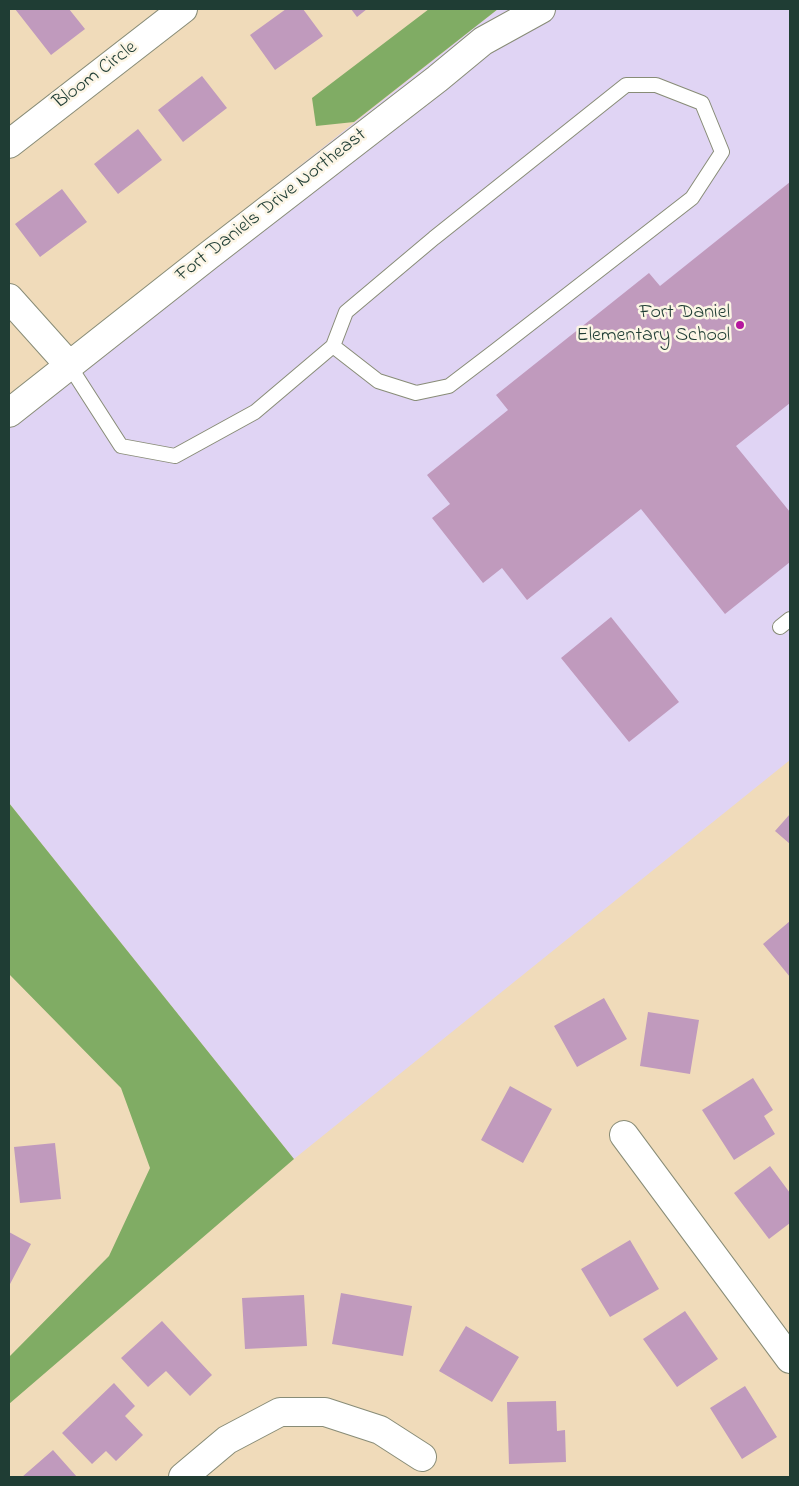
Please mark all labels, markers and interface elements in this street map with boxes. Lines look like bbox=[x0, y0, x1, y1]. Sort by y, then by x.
street label: Bloom Circle bbox=[49, 37, 143, 115]
street label: Fort Daniels Drive Northeast bbox=[172, 124, 372, 288]
place label: Fort Daniel Elementary School bbox=[577, 302, 730, 349]
marker: Fort Daniel Elementary School bbox=[734, 319, 746, 331]

